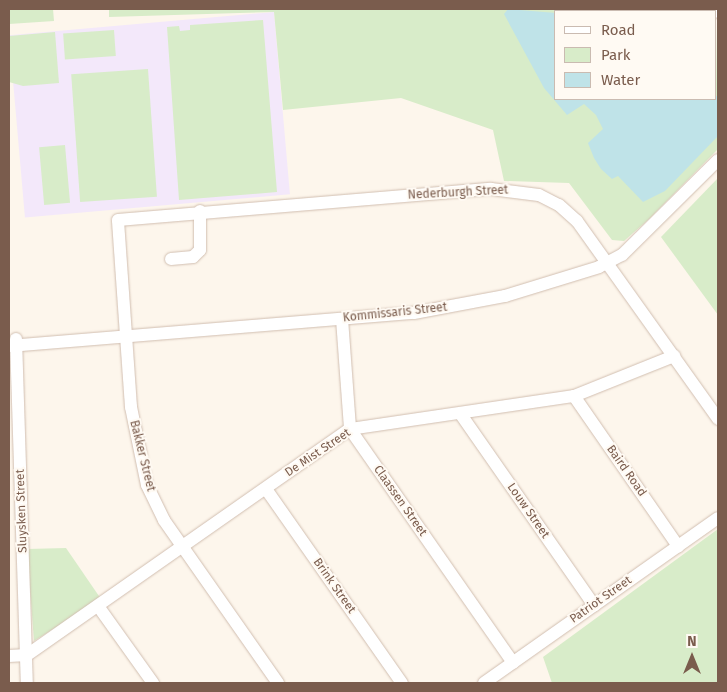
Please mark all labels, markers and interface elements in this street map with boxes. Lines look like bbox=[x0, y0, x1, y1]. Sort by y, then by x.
legend bbox=[554, 10, 717, 100]
text: Road bbox=[601, 21, 636, 39]
text: Park bbox=[601, 46, 631, 64]
text: Water bbox=[601, 71, 640, 89]
street label: Nederburgh Street bbox=[407, 183, 509, 203]
street label: Kommissaris Street bbox=[342, 300, 448, 326]
street label: Bakker Street bbox=[126, 419, 158, 493]
street label: De Mist Street bbox=[283, 426, 353, 480]
street label: Baird Road bbox=[603, 442, 649, 500]
street label: Claassen Street bbox=[370, 463, 430, 539]
street label: Sluysken Street bbox=[13, 469, 31, 553]
street label: Louw Street bbox=[504, 481, 552, 541]
street label: Brink Street bbox=[310, 556, 358, 616]
street label: Patriot Street bbox=[567, 573, 635, 627]
north arrow bbox=[667, 632, 717, 682]
text: N bbox=[687, 633, 697, 650]

